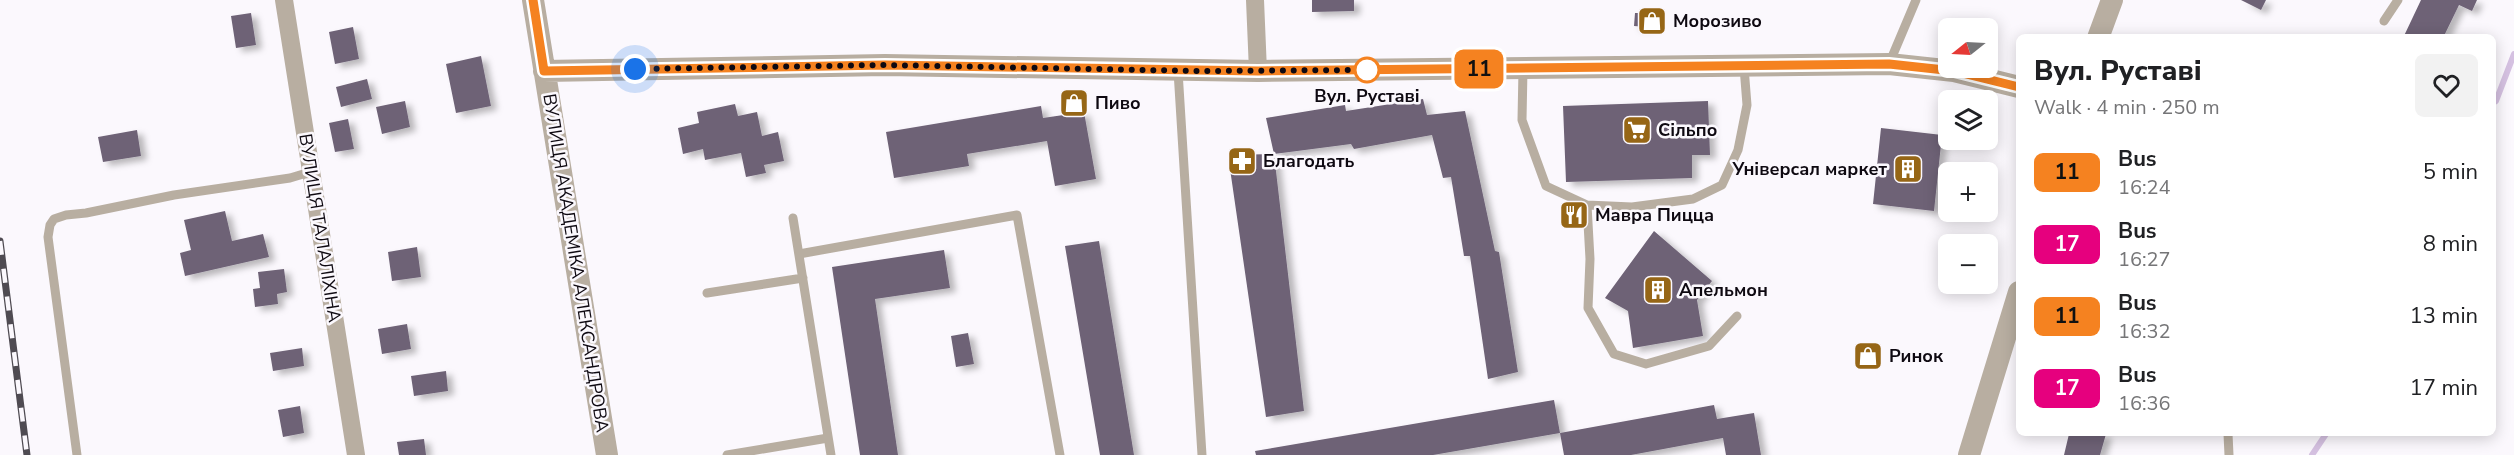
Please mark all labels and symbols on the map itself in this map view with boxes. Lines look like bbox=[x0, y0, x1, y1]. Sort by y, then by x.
shop icon: Морозиво bbox=[1636, 5, 1668, 37]
place label: Морозиво bbox=[1673, 9, 1762, 33]
north arrow bbox=[1938, 18, 1998, 78]
line badge: 11 bbox=[1452, 50, 1506, 88]
your location bbox=[620, 54, 650, 84]
marker: Вул. Руставі bbox=[1354, 57, 1380, 83]
place label: Вул. Руставі bbox=[1314, 84, 1420, 108]
shop icon: Пиво bbox=[1058, 87, 1090, 119]
place label: Пиво bbox=[1095, 91, 1141, 115]
street label: ВУЛИЦЯ АКАДЕМІКА АЛЕКСАНДРОВА bbox=[537, 92, 615, 434]
supermarket icon: Сільпо bbox=[1621, 114, 1653, 146]
place label: Сільпо bbox=[1658, 118, 1717, 142]
street label: ВУЛИЦЯ ТАЛАЛІХІНА bbox=[293, 132, 347, 324]
pharmacy icon: Благодать bbox=[1226, 145, 1258, 177]
place label: Благодать bbox=[1263, 149, 1355, 173]
building icon: Універсал маркет bbox=[1892, 153, 1924, 185]
place label: Універсал маркет bbox=[1731, 157, 1887, 181]
restaurant icon: Мавра Пицца bbox=[1558, 199, 1590, 231]
place label: Мавра Пицца bbox=[1595, 203, 1714, 227]
building icon: Апельмон bbox=[1642, 274, 1674, 306]
place label: Апельмон bbox=[1679, 278, 1768, 302]
shop icon: Ринок bbox=[1852, 340, 1884, 372]
place label: Ринок bbox=[1889, 344, 1944, 368]

